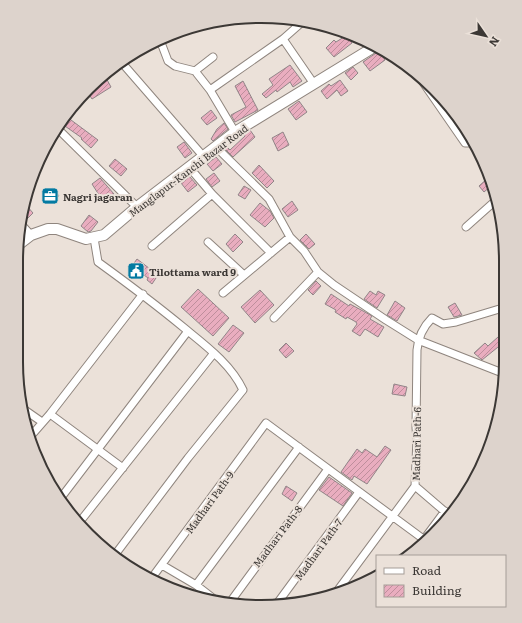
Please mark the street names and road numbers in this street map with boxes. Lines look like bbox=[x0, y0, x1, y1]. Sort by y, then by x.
street label: Manglapur-Kanchi Bazar Road bbox=[125, 120, 251, 220]
street label: Madhari Path-6 bbox=[408, 406, 424, 481]
street label: Madhari Path-9 bbox=[181, 468, 237, 536]
street label: Madhari Path-8 bbox=[249, 502, 306, 570]
street label: Madhari Path-7 bbox=[290, 515, 346, 583]

